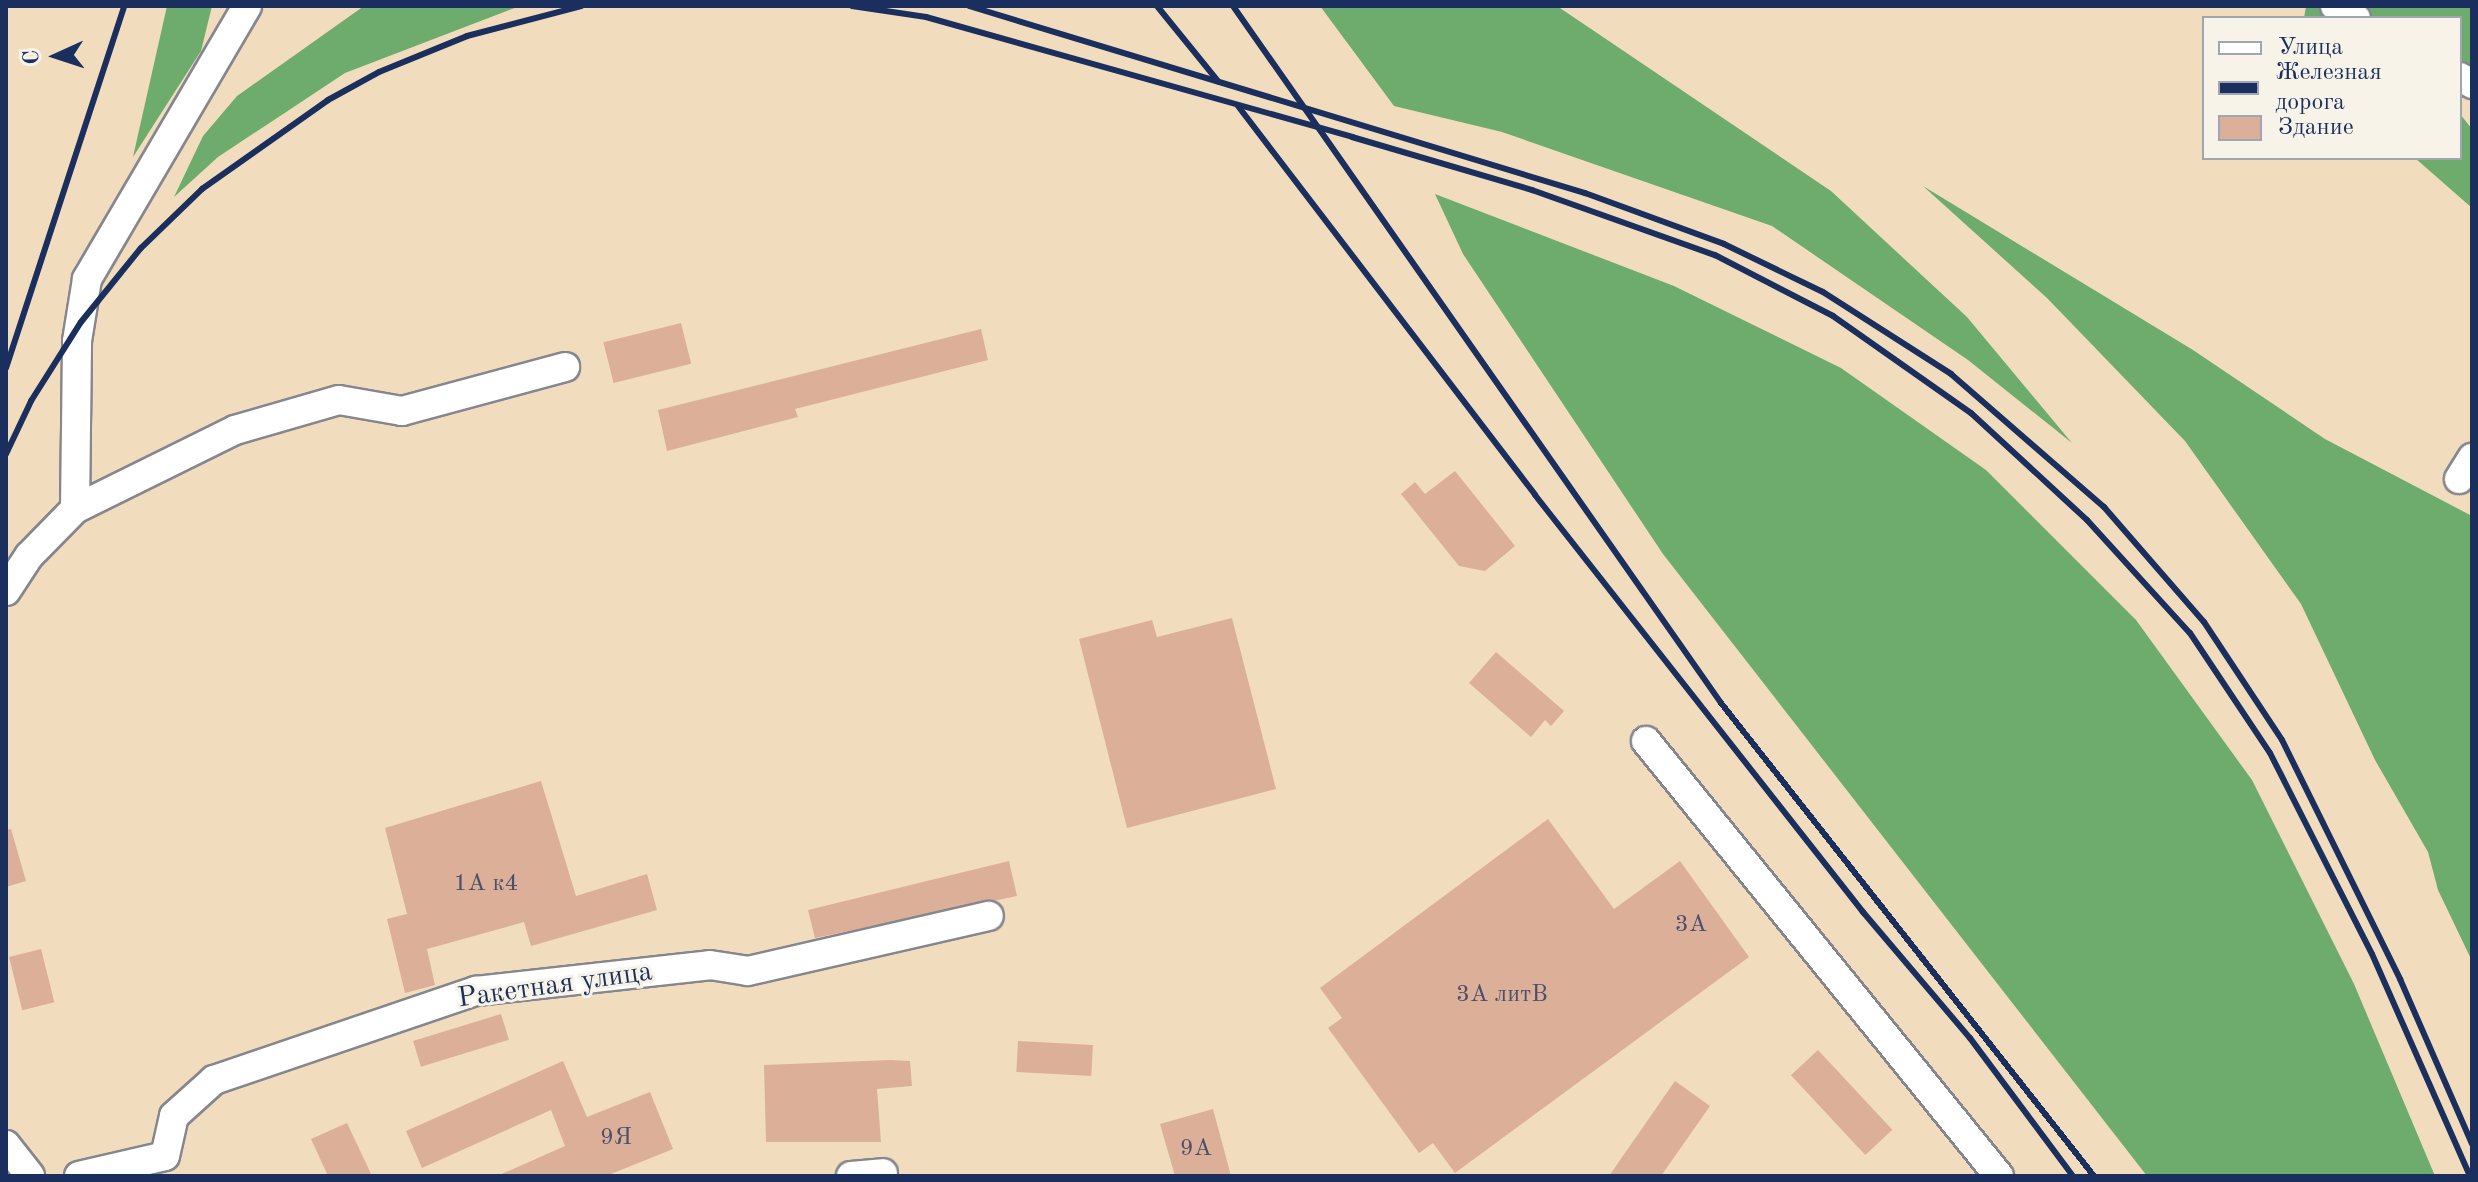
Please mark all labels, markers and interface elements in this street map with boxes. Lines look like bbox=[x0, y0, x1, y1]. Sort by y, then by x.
north arrow bbox=[16, 16, 96, 96]
legend bbox=[2202, 16, 2462, 160]
text: Улица bbox=[2278, 36, 2343, 60]
text: С bbox=[21, 49, 43, 65]
text: Железная дорога bbox=[2275, 61, 2382, 115]
text: Здание bbox=[2278, 116, 2354, 140]
house number: 1А к4 bbox=[454, 871, 518, 899]
house number: 3А bbox=[1675, 912, 1707, 940]
street label: Ракетная улица bbox=[456, 956, 654, 1016]
house number: 3А литВ bbox=[1456, 982, 1548, 1010]
house number: 9Я bbox=[600, 1125, 632, 1153]
house number: 9А bbox=[1180, 1136, 1212, 1164]

